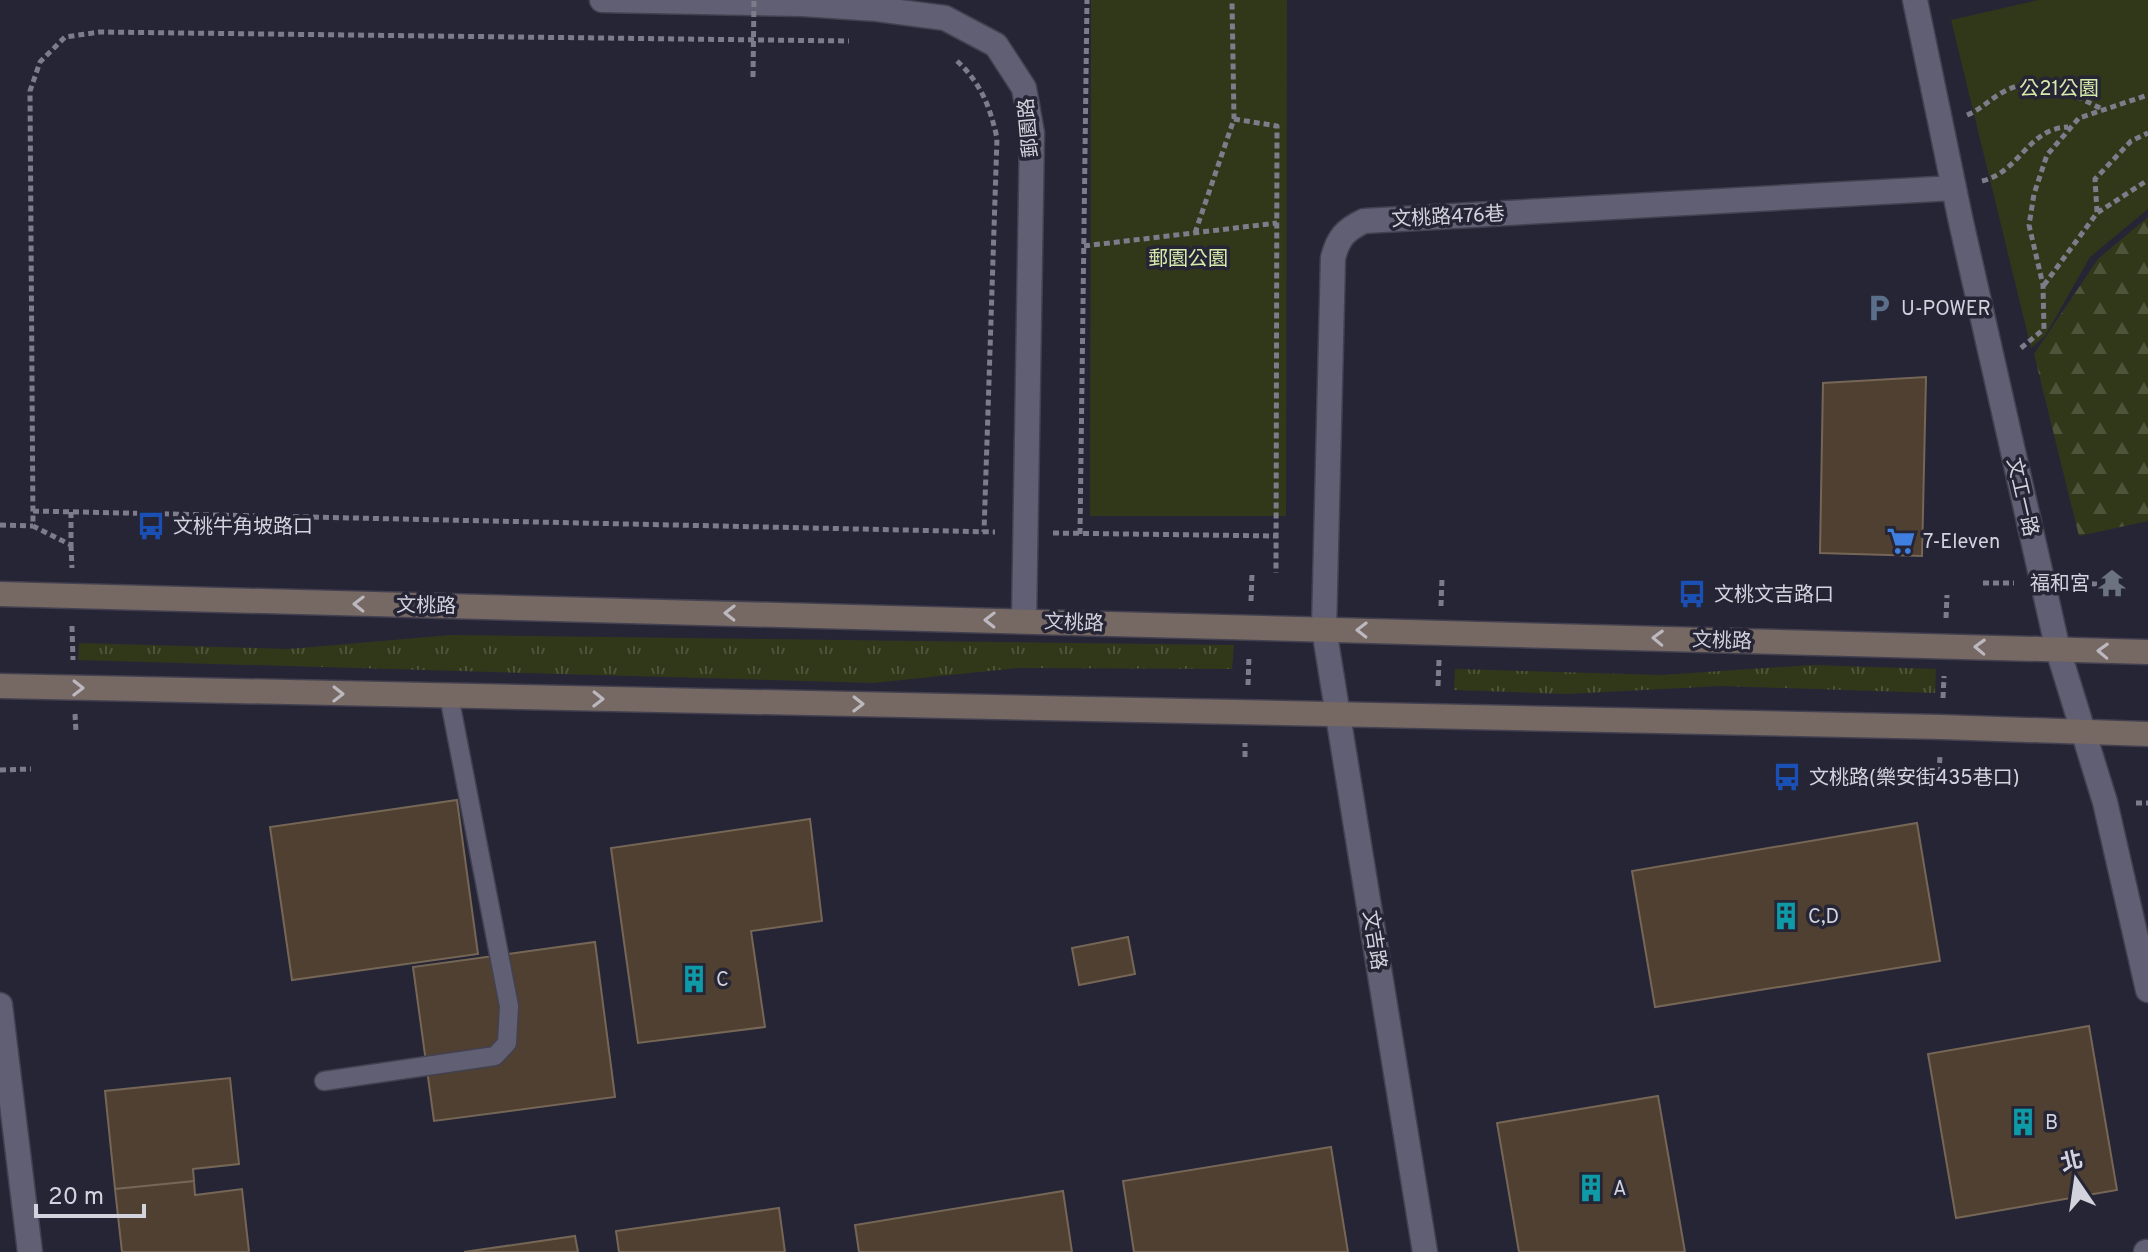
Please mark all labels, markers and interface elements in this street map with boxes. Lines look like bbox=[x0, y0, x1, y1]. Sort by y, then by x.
park label: 公21公園 bbox=[2019, 77, 2099, 103]
street label: 郵園路 bbox=[1014, 97, 1046, 159]
street label: 文桃路476巷 bbox=[1391, 202, 1506, 234]
park label: 郵園公園 bbox=[1148, 247, 1228, 273]
parking icon: U-POWER bbox=[1864, 293, 1894, 323]
place label: U-POWER bbox=[1901, 297, 1991, 323]
street label: 文工一路 bbox=[1999, 456, 2043, 539]
bus stop icon: 文桃牛角坡路口 bbox=[136, 511, 166, 541]
place label: 文桃牛角坡路口 bbox=[173, 515, 313, 541]
supermarket icon: 7-Eleven bbox=[1886, 526, 1916, 556]
place label: 7-Eleven bbox=[1923, 530, 2000, 556]
temple icon: 福和宮 bbox=[2097, 568, 2127, 598]
place label: 福和宮 bbox=[2030, 572, 2090, 598]
bus stop icon: 文桃文吉路口 bbox=[1677, 579, 1707, 609]
place label: 文桃文吉路口 bbox=[1714, 583, 1834, 609]
street label: 文桃路 bbox=[396, 593, 456, 621]
one-way arrow bbox=[352, 595, 365, 612]
one-way arrow bbox=[723, 605, 736, 622]
street label: 文桃路 bbox=[1043, 610, 1104, 638]
one-way arrow bbox=[983, 611, 996, 628]
one-way arrow bbox=[1355, 621, 1368, 638]
street label: 文桃路 bbox=[1691, 628, 1752, 656]
one-way arrow bbox=[1651, 629, 1664, 647]
one-way arrow bbox=[1973, 639, 1986, 656]
one-way arrow bbox=[2096, 642, 2109, 660]
one-way arrow bbox=[72, 679, 85, 697]
one-way arrow bbox=[332, 685, 345, 702]
one-way arrow bbox=[592, 690, 605, 708]
one-way arrow bbox=[852, 696, 865, 713]
bus stop icon: 文桃路(樂安街435巷口) bbox=[1772, 762, 1802, 792]
place label: 文桃路(樂安街435巷口) bbox=[1809, 766, 2020, 792]
building icon: C,D bbox=[1771, 901, 1801, 931]
place label: C,D bbox=[1808, 905, 1839, 931]
street label: 文吉路 bbox=[1355, 909, 1391, 972]
building icon: C bbox=[679, 964, 709, 994]
place label: C bbox=[716, 968, 729, 994]
building icon: B bbox=[2008, 1107, 2038, 1137]
place label: B bbox=[2045, 1111, 2058, 1137]
north arrow bbox=[2036, 1140, 2116, 1220]
text: 北 bbox=[2058, 1147, 2086, 1179]
scale bar bbox=[36, 1168, 144, 1218]
building icon: A bbox=[1576, 1173, 1606, 1203]
place label: A bbox=[1613, 1177, 1627, 1203]
text: 20 m bbox=[48, 1183, 104, 1213]

